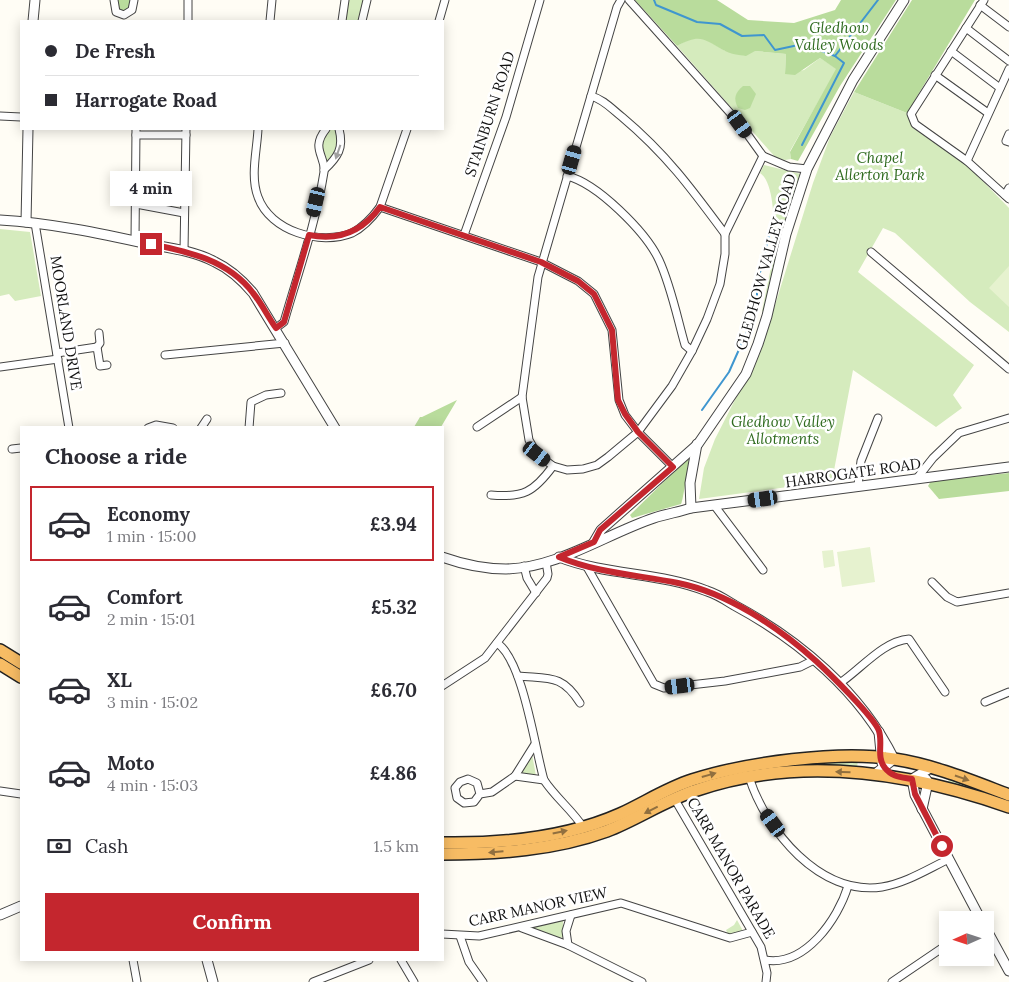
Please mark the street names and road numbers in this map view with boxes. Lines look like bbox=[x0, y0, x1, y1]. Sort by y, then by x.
street label: STAINBURN ROAD bbox=[460, 49, 519, 179]
street label: GLEDHOW VALLEY ROAD bbox=[731, 171, 800, 352]
street label: MOORLAND DRIVE bbox=[46, 254, 87, 392]
street label: HARROGATE ROAD bbox=[784, 454, 922, 491]
street label: CARR MANOR PARADE bbox=[683, 794, 780, 942]
street label: CARR MANOR VIEW bbox=[467, 882, 610, 930]

